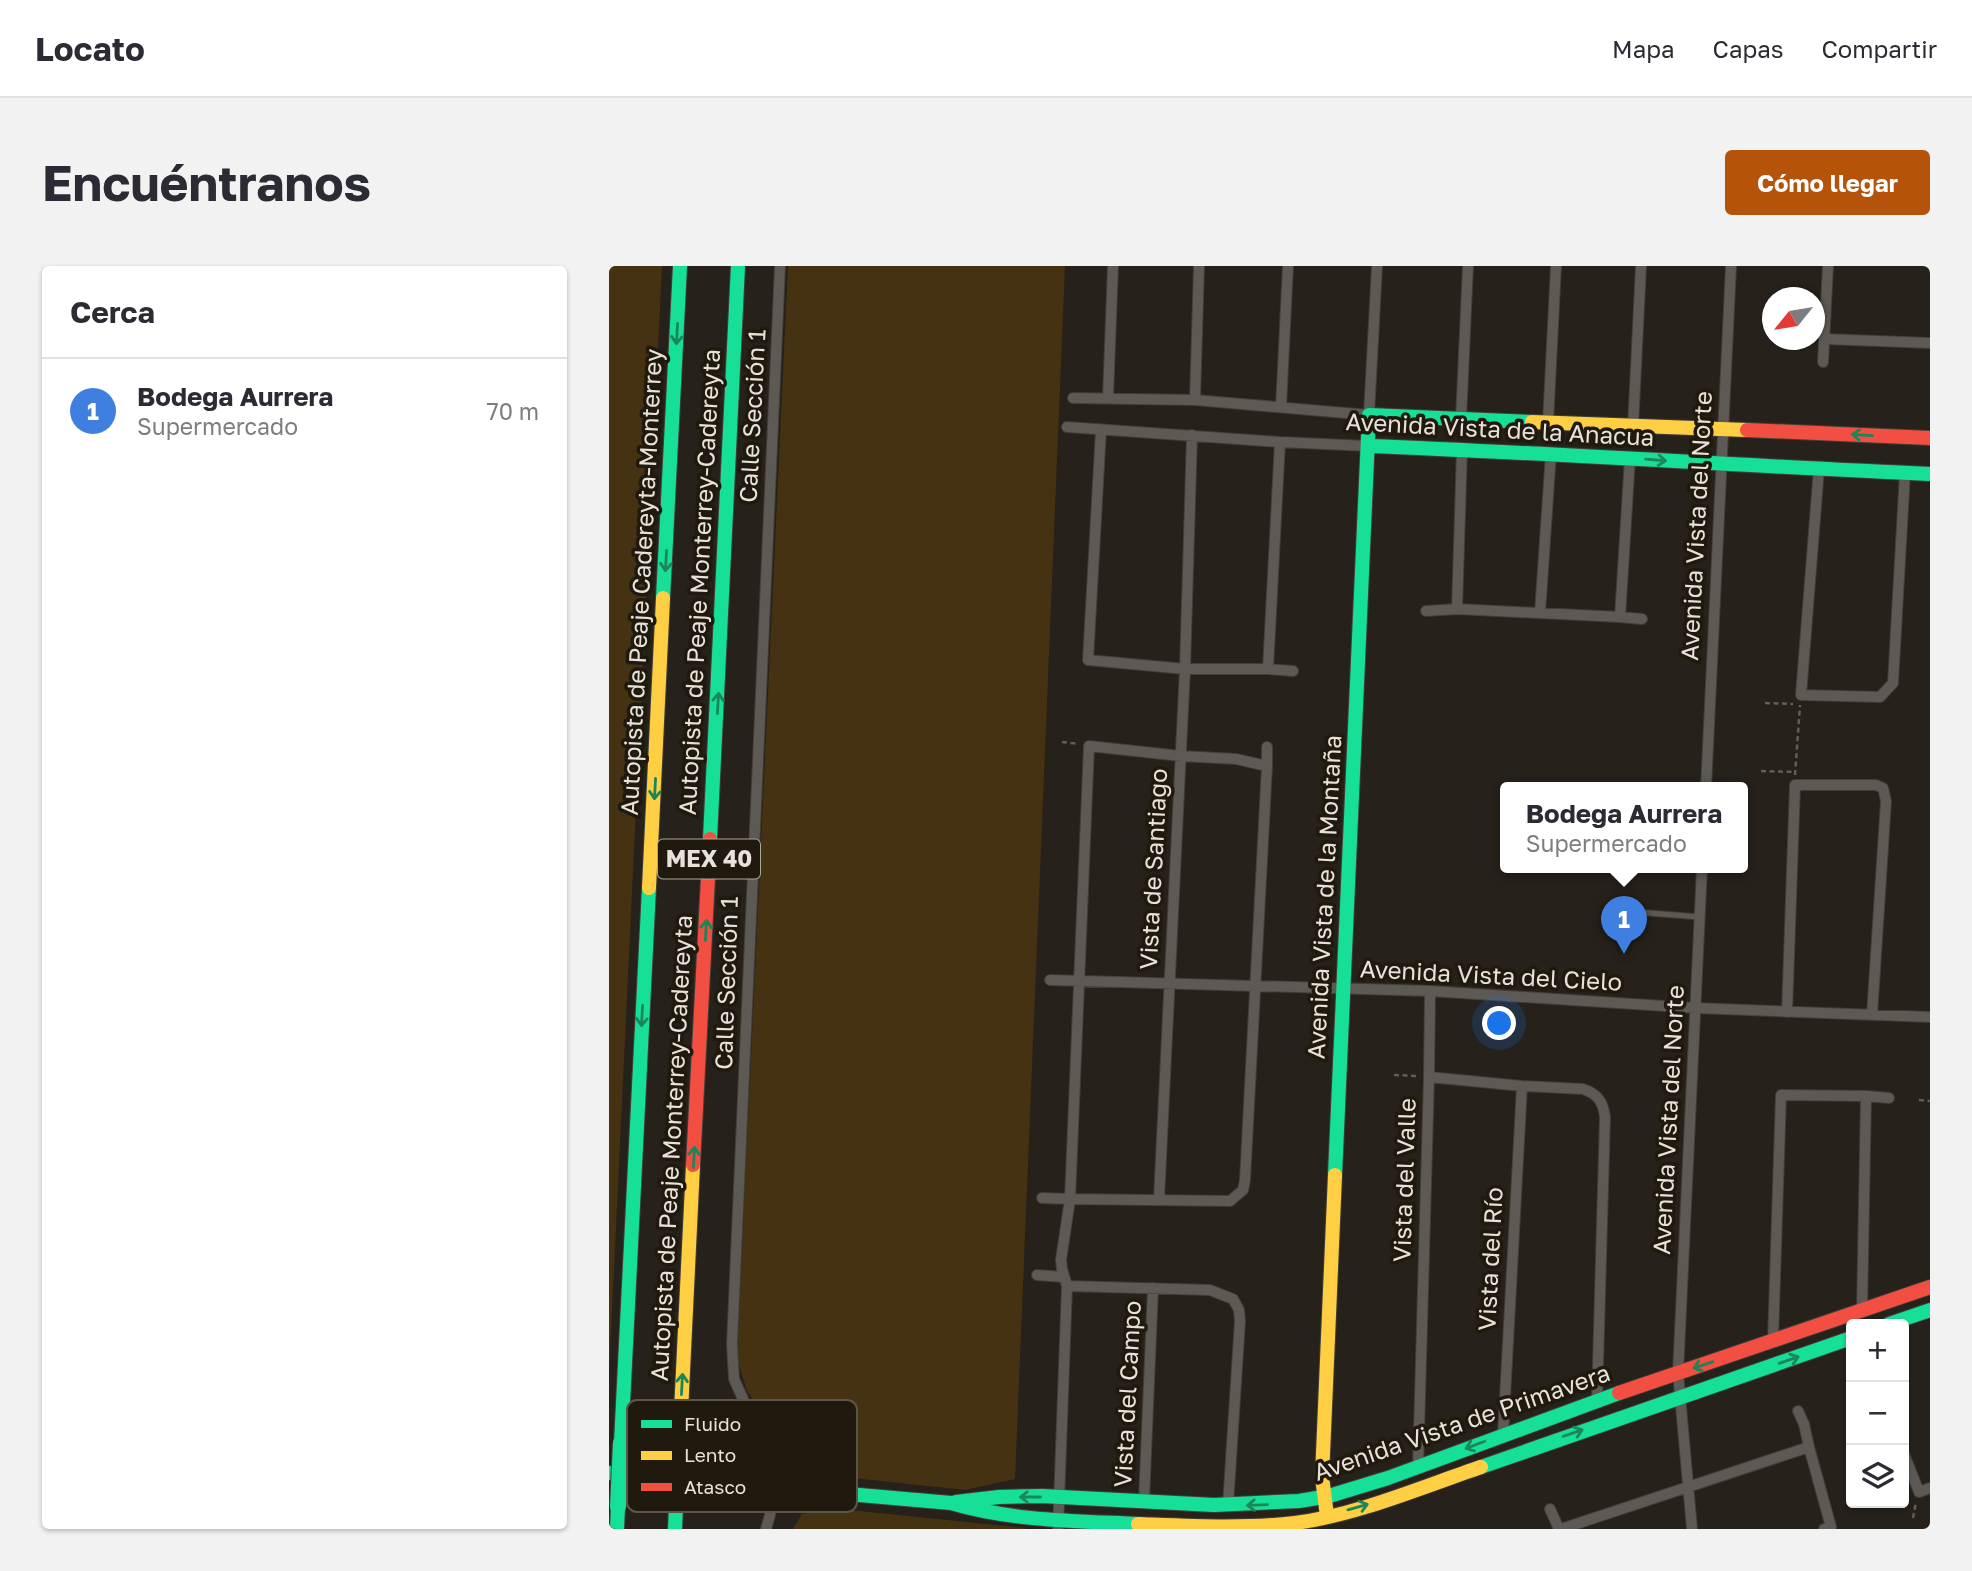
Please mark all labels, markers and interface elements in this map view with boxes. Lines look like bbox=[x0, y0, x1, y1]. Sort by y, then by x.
text: Locato bbox=[35, 29, 145, 68]
text: Mapa bbox=[1612, 34, 1675, 63]
text: Capas bbox=[1713, 34, 1783, 63]
text: Compartir bbox=[1821, 34, 1937, 63]
button: Cómo llegar bbox=[1725, 150, 1930, 215]
text: Encuéntranos bbox=[42, 153, 371, 212]
north arrow bbox=[1762, 287, 1825, 350]
text: Cerca bbox=[70, 294, 155, 330]
one-way arrow bbox=[670, 322, 683, 345]
street label: Calle Sección 1 bbox=[732, 328, 771, 503]
street label: Autopista de Peaje Cadereyta-Monterrey bbox=[614, 348, 667, 816]
street label: Autopista de Peaje Monterrey-Cadereyta bbox=[672, 348, 725, 816]
text: Bodega Aurrera bbox=[137, 381, 333, 412]
street label: Avenida Vista del Norte bbox=[1674, 390, 1717, 661]
text: 1 bbox=[87, 397, 99, 425]
text: 70 m bbox=[486, 397, 539, 425]
street label: Avenida Vista de la Anacua bbox=[1345, 406, 1655, 451]
text: Supermercado bbox=[137, 412, 298, 440]
one-way arrow bbox=[1851, 428, 1874, 441]
one-way arrow bbox=[1645, 454, 1667, 467]
one-way arrow bbox=[659, 550, 672, 573]
one-way arrow bbox=[711, 692, 724, 715]
street label: Avenida Vista de la Montaña bbox=[1301, 734, 1346, 1060]
street label: Vista de Santiago bbox=[1133, 768, 1172, 970]
one-way arrow bbox=[648, 777, 661, 800]
popup bbox=[1500, 782, 1748, 873]
text: Bodega Aurrera bbox=[1526, 798, 1722, 829]
text: Supermercado bbox=[1526, 829, 1687, 857]
road number: MEX 40 bbox=[658, 839, 760, 878]
street label: Calle Sección 1 bbox=[708, 896, 743, 1070]
pin: 1 bbox=[1601, 896, 1647, 954]
street label: Autopista de Peaje Monterrey-Cadereyta bbox=[644, 914, 697, 1382]
one-way arrow bbox=[699, 919, 712, 942]
street label: Avenida Vista del Cielo bbox=[1359, 953, 1623, 996]
street label: Avenida Vista del Norte bbox=[1646, 984, 1689, 1255]
one-way arrow bbox=[636, 1004, 649, 1027]
your location bbox=[1482, 1006, 1516, 1040]
street label: Vista del Valle bbox=[1386, 1097, 1421, 1262]
one-way arrow bbox=[687, 1146, 700, 1169]
street label: Vista del Río bbox=[1471, 1186, 1508, 1332]
street label: Vista del Campo bbox=[1107, 1300, 1146, 1488]
map controls bbox=[1846, 1319, 1909, 1508]
button: + bbox=[1846, 1319, 1909, 1382]
one-way arrow bbox=[1777, 1353, 1799, 1365]
street label: Avenida Vista de Primavera bbox=[1310, 1357, 1613, 1486]
one-way arrow bbox=[1693, 1360, 1715, 1372]
one-way arrow bbox=[676, 1373, 689, 1396]
button: − bbox=[1846, 1382, 1909, 1445]
legend bbox=[627, 1400, 857, 1512]
text: Fluido bbox=[684, 1412, 741, 1435]
one-way arrow bbox=[1562, 1426, 1584, 1438]
one-way arrow bbox=[1465, 1439, 1487, 1452]
text: Lento bbox=[684, 1443, 736, 1466]
button: layers bbox=[1846, 1445, 1909, 1508]
text: Atasco bbox=[684, 1475, 746, 1498]
one-way arrow bbox=[1018, 1490, 1041, 1504]
one-way arrow bbox=[1246, 1498, 1269, 1511]
one-way arrow bbox=[1347, 1500, 1369, 1513]

